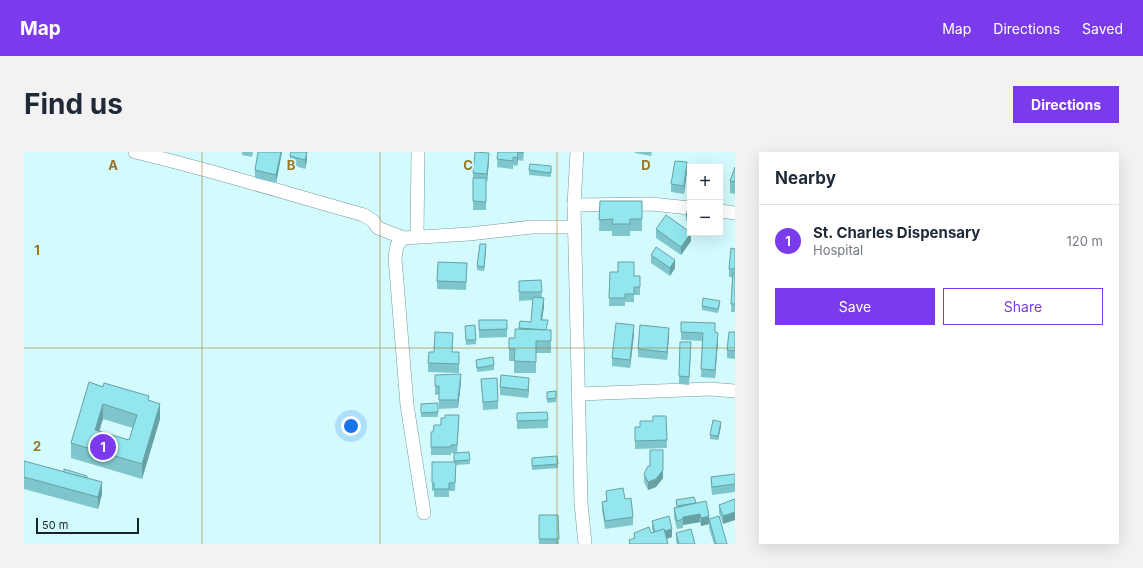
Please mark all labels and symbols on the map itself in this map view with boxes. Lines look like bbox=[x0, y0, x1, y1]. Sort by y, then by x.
text: A bbox=[108, 157, 118, 173]
text: B bbox=[287, 157, 296, 173]
text: C bbox=[463, 157, 473, 173]
text: D bbox=[641, 157, 651, 173]
text: 1 bbox=[34, 242, 40, 258]
your location bbox=[341, 416, 361, 436]
pin: 1 bbox=[90, 432, 116, 462]
text: 2 bbox=[33, 438, 41, 454]
scale bar bbox=[36, 516, 139, 535]

